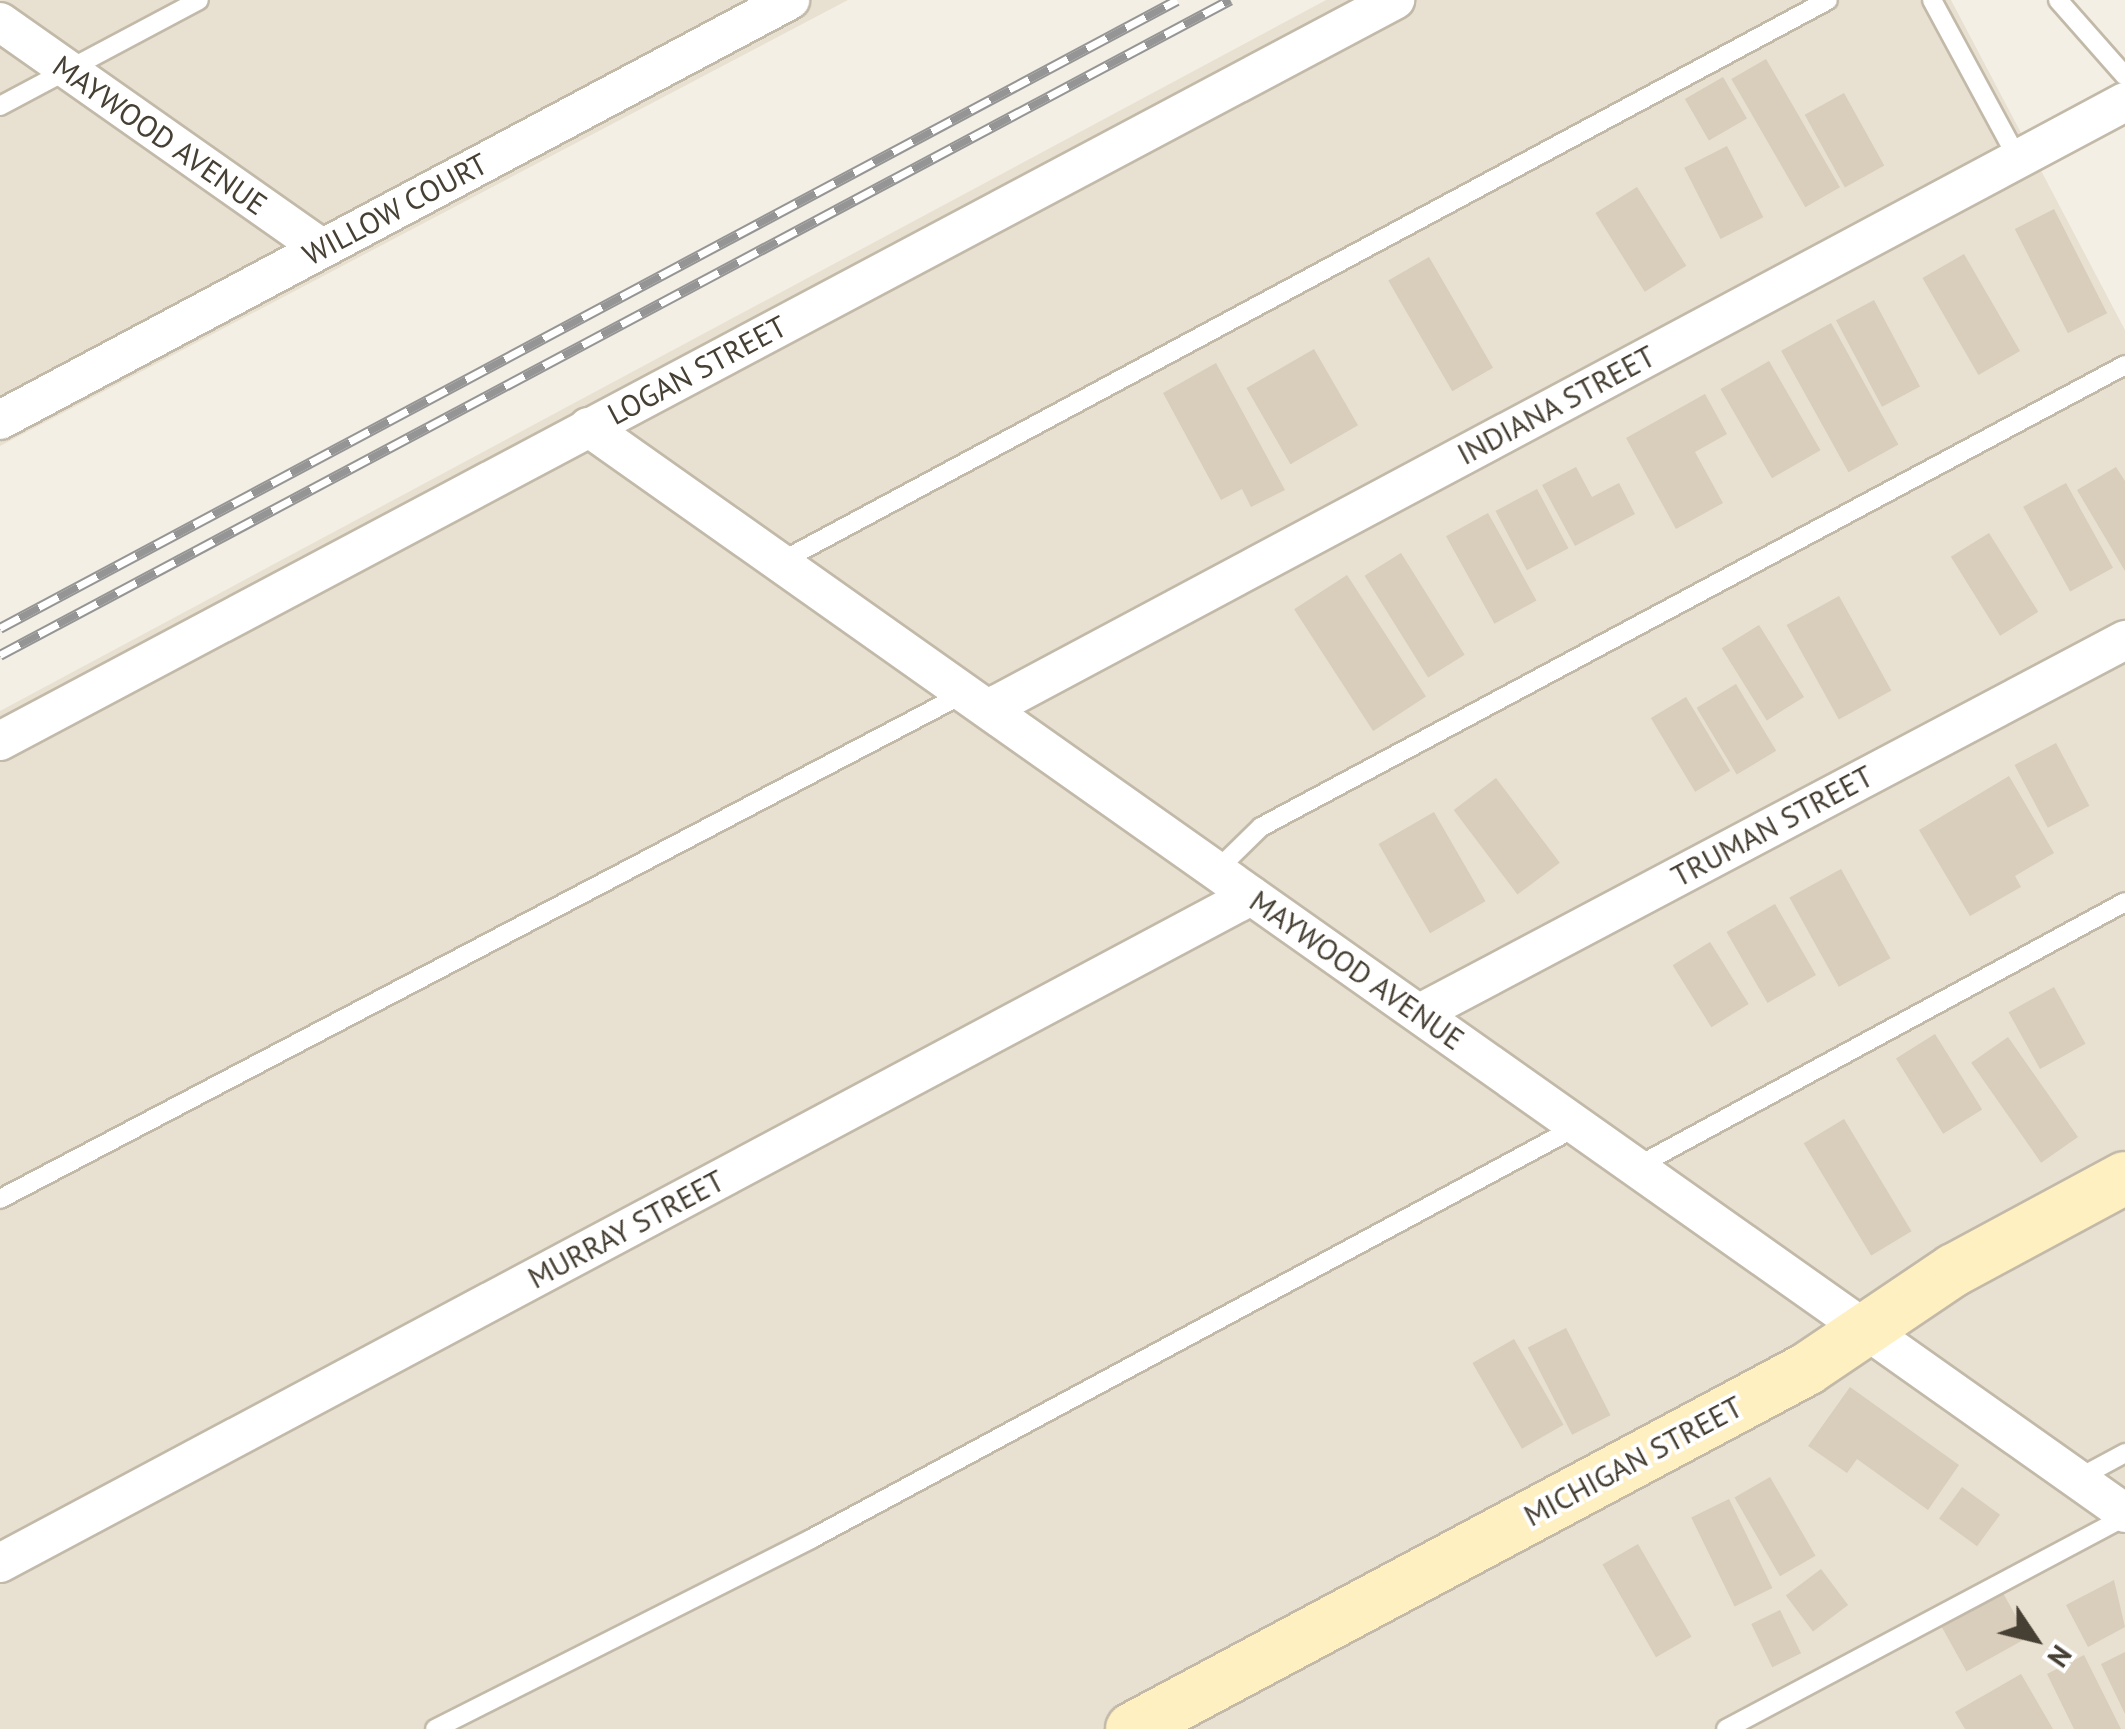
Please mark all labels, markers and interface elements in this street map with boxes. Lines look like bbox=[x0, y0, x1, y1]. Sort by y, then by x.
street label: MAYWOOD AVENUE bbox=[46, 47, 274, 223]
street label: WILLOW COURT bbox=[296, 145, 494, 273]
street label: LOGAN STREET bbox=[601, 308, 793, 432]
street label: INDIANA STREET bbox=[1451, 338, 1661, 472]
street label: TRUMAN STREET bbox=[1665, 758, 1879, 894]
street label: MAYWOOD AVENUE bbox=[1243, 882, 1471, 1058]
street label: MURRAY STREET bbox=[521, 1162, 731, 1296]
street label: MICHIGAN STREET bbox=[1518, 1388, 1748, 1534]
north arrow bbox=[1985, 1589, 2085, 1689]
text: N bbox=[2040, 1638, 2080, 1675]

